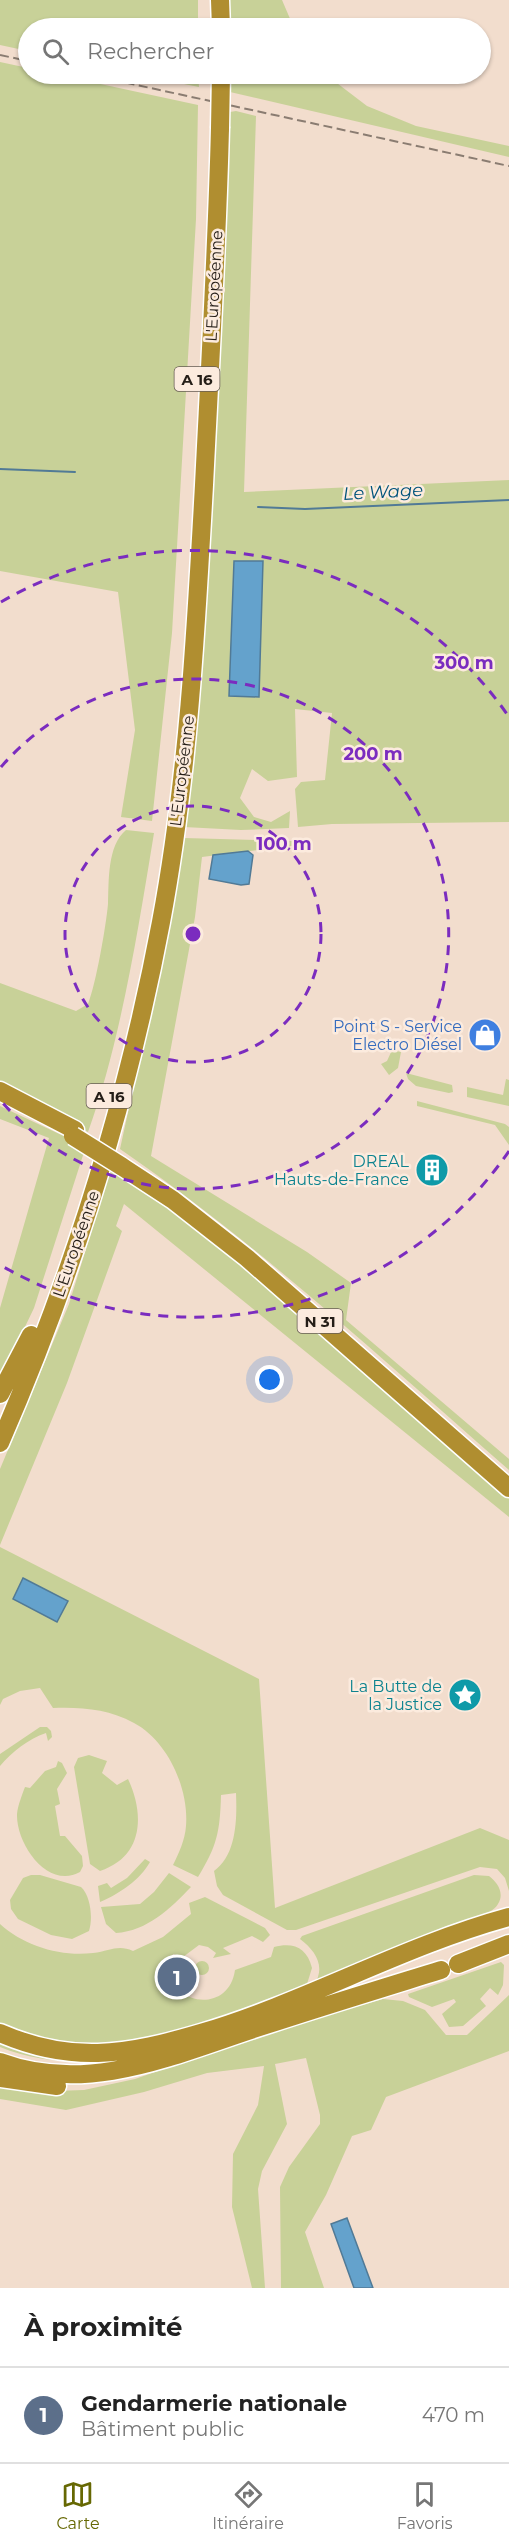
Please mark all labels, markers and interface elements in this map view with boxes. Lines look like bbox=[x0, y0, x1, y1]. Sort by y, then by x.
search box bbox=[18, 18, 491, 84]
icon: search bbox=[39, 35, 72, 68]
text: Rechercher bbox=[87, 38, 214, 65]
street label: L'Européenne bbox=[202, 230, 226, 342]
road number: A 16 bbox=[174, 367, 220, 391]
water label: Le Wage bbox=[342, 479, 424, 505]
text: 300 m bbox=[433, 652, 494, 674]
street label: L'Européenne bbox=[166, 714, 198, 828]
text: 200 m bbox=[343, 743, 403, 765]
text: 100 m bbox=[256, 833, 312, 855]
centre of rings bbox=[183, 924, 203, 944]
place label: Point S - Service Electro Diésel bbox=[333, 1017, 462, 1054]
shop icon: Point S - Service Electro Diésel bbox=[467, 1017, 503, 1053]
road number: A 16 bbox=[86, 1084, 132, 1108]
place label: DREAL Hauts-de-France bbox=[274, 1152, 410, 1189]
building icon: DREAL Hauts-de-France bbox=[414, 1152, 450, 1188]
street label: L'Européenne bbox=[49, 1188, 103, 1300]
road number: N 31 bbox=[298, 1309, 342, 1333]
your location bbox=[255, 1365, 284, 1394]
place label: La Butte de la Justice bbox=[349, 1677, 442, 1714]
place icon: La Butte de la Justice bbox=[447, 1677, 483, 1713]
pin: 1 bbox=[158, 1954, 196, 2000]
text: À proximité bbox=[24, 2311, 183, 2343]
text: Gendarmerie nationale bbox=[81, 2390, 347, 2417]
text: 1 bbox=[40, 2403, 47, 2427]
text: 470 m bbox=[422, 2403, 485, 2427]
text: Bâtiment public bbox=[81, 2417, 244, 2441]
tab: Carte bbox=[56, 2478, 100, 2533]
tab: Itinéraire bbox=[212, 2478, 284, 2533]
tab: Favoris bbox=[397, 2478, 453, 2533]

